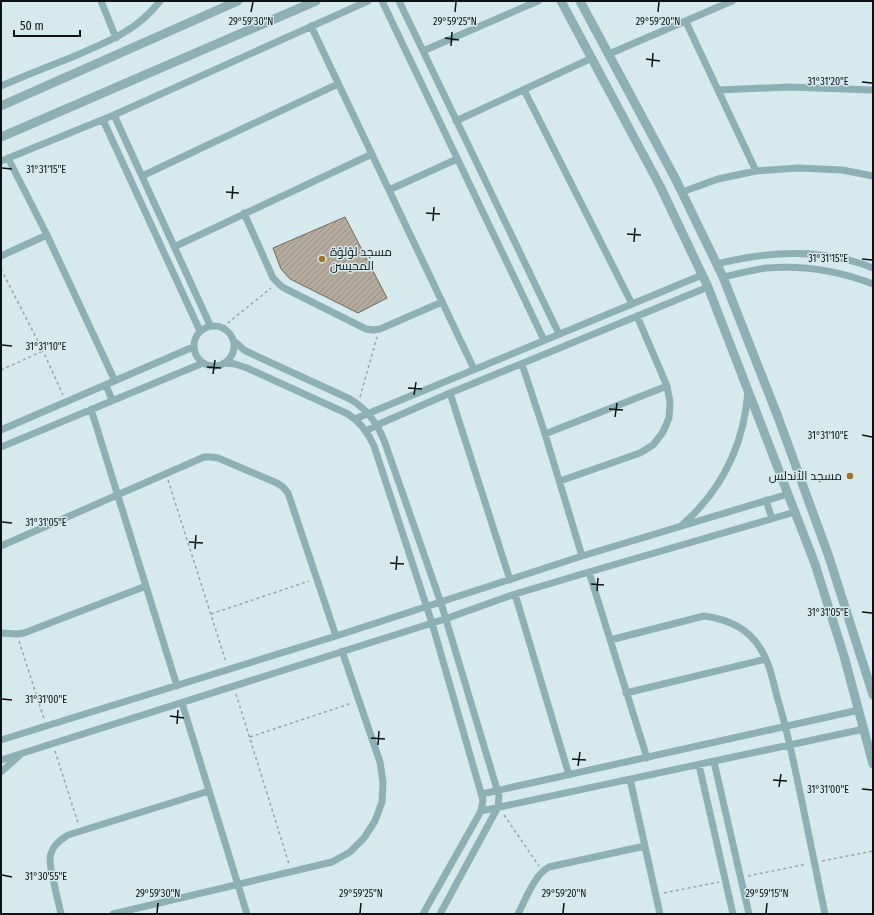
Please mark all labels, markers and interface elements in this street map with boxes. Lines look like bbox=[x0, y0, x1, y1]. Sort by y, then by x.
scale bar bbox=[14, 12, 80, 38]
text: 29°59'30"N bbox=[229, 16, 273, 28]
text: 29°59'25"N bbox=[433, 16, 477, 28]
text: 29°59'20"N bbox=[636, 16, 680, 28]
text: 50 m bbox=[20, 19, 44, 33]
text: 31°31'20"E bbox=[807, 76, 849, 88]
text: 31°31'15"E bbox=[26, 164, 66, 176]
place label: مسجد لؤلؤة المحيسن bbox=[330, 245, 392, 273]
text: 31°31'15"E bbox=[808, 253, 848, 265]
marker: مسجد لؤلؤة المحيسن bbox=[317, 254, 327, 264]
text: 31°31'10"E bbox=[26, 341, 67, 353]
text: 31°31'10"E bbox=[808, 430, 849, 442]
place label: مسجد الأندلس bbox=[769, 469, 842, 483]
marker: مسجد الأندلس bbox=[845, 471, 855, 481]
text: 31°31'05"E bbox=[26, 517, 67, 529]
text: 31°31'05"E bbox=[808, 607, 849, 619]
text: 31°31'00"E bbox=[25, 694, 67, 706]
text: 31°31'00"E bbox=[807, 784, 849, 796]
text: 31°30'55"E bbox=[25, 871, 67, 883]
text: 29°59'30"N bbox=[136, 888, 180, 900]
text: 29°59'25"N bbox=[339, 888, 383, 900]
text: 29°59'20"N bbox=[542, 888, 586, 900]
text: 29°59'15"N bbox=[745, 888, 789, 900]

